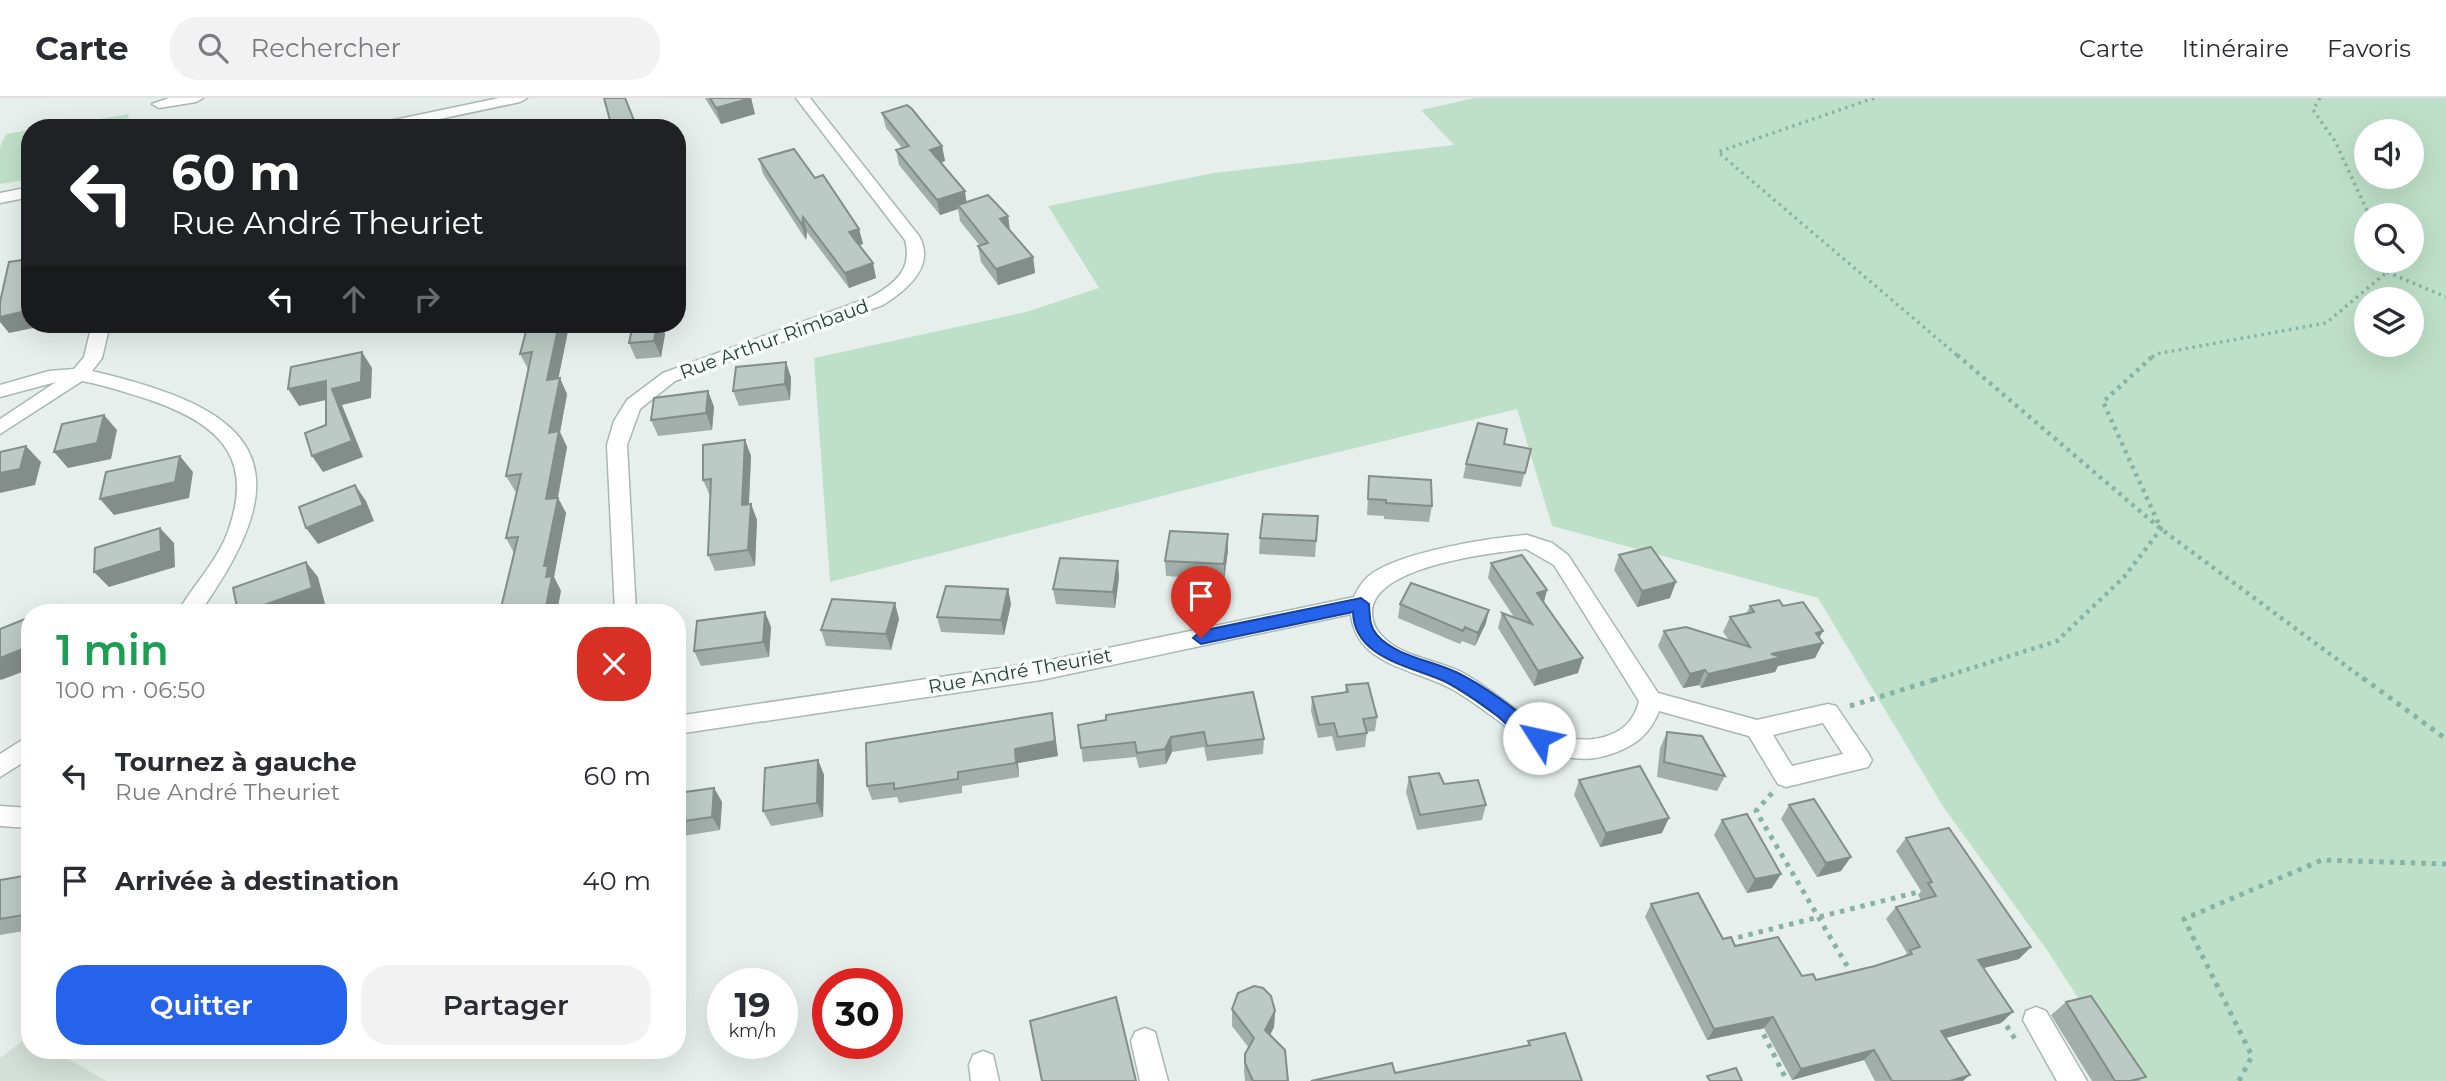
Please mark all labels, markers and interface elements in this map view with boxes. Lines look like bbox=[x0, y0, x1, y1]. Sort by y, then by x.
search box bbox=[170, 17, 660, 80]
text: Carte bbox=[35, 28, 128, 68]
icon: search bbox=[194, 29, 232, 67]
text: Rechercher bbox=[250, 32, 401, 64]
text: Carte bbox=[2079, 34, 2144, 63]
text: Itinéraire bbox=[2182, 34, 2289, 63]
text: Favoris bbox=[2327, 34, 2411, 63]
map controls bbox=[2354, 119, 2424, 357]
button: sound bbox=[2354, 119, 2424, 189]
text: 60 m bbox=[171, 143, 301, 202]
icon: left bbox=[56, 147, 147, 238]
text: Rue André Theuriet bbox=[171, 203, 484, 242]
button: search bbox=[2354, 203, 2424, 273]
icon: left bbox=[262, 280, 300, 318]
icon: ahead bbox=[335, 280, 373, 318]
icon: right bbox=[408, 280, 446, 318]
button: layers bbox=[2354, 287, 2424, 357]
street label: Rue Arthur Rimbaud bbox=[677, 294, 871, 384]
pin bbox=[1171, 566, 1231, 638]
icon: arrive bbox=[1182, 577, 1220, 615]
text: 1 min bbox=[56, 624, 169, 676]
button: close bbox=[577, 627, 651, 701]
street label: Rue André Theuriet bbox=[926, 643, 1114, 698]
text: 100 m · 06:50 bbox=[56, 676, 205, 704]
position arrow bbox=[1502, 701, 1576, 775]
text: Tournez à gauche bbox=[115, 746, 357, 778]
icon: left bbox=[56, 757, 94, 795]
text: 60 m bbox=[584, 760, 651, 792]
text: Rue André Theuriet bbox=[115, 778, 340, 806]
icon: arrive bbox=[56, 862, 94, 900]
text: Arrivée à destination bbox=[115, 865, 399, 897]
text: 40 m bbox=[582, 865, 651, 897]
button: Quitter bbox=[56, 965, 347, 1045]
button: Partager bbox=[361, 965, 651, 1045]
speed limit sign: 30 bbox=[812, 968, 903, 1059]
text: 19 bbox=[734, 983, 771, 1026]
text: km/h bbox=[728, 1020, 777, 1042]

